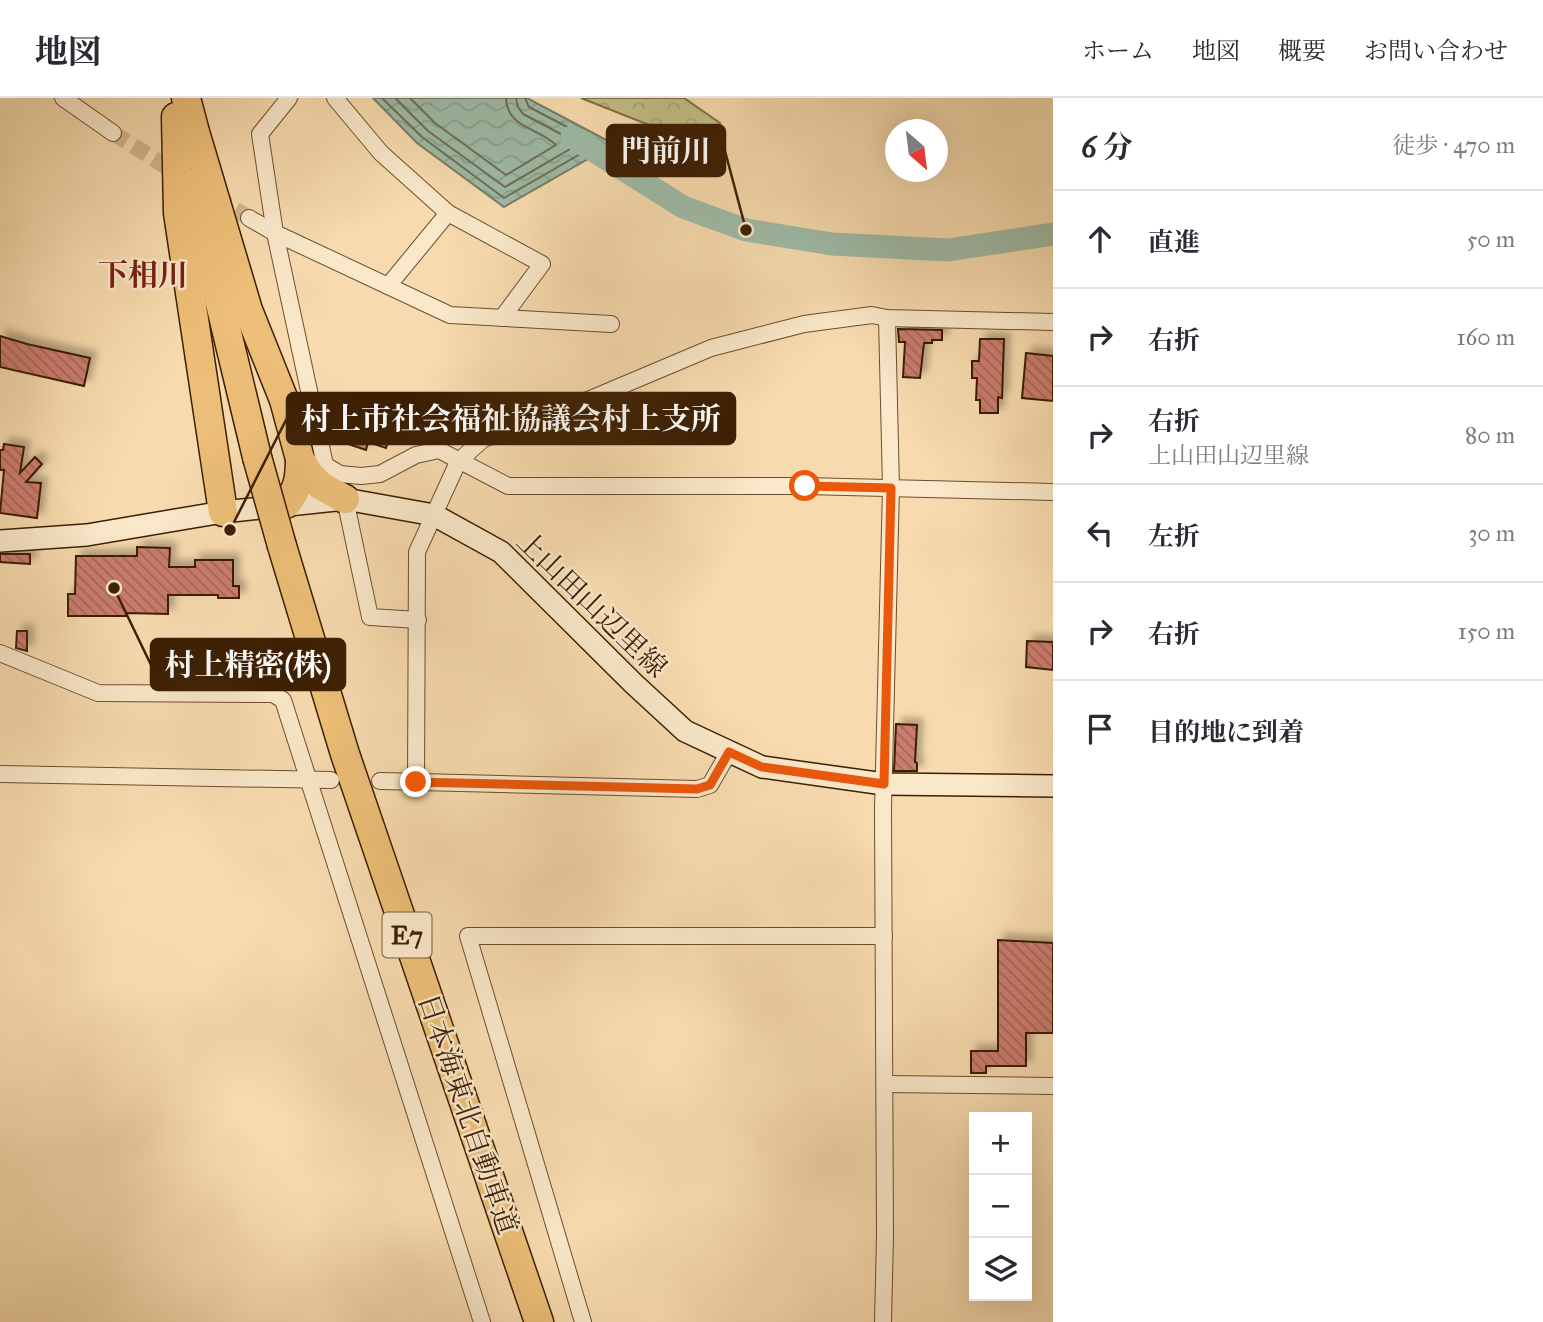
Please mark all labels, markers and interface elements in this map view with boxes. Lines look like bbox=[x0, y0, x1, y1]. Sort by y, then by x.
text: 地図 bbox=[35, 32, 101, 72]
text: ホーム bbox=[1082, 36, 1154, 66]
text: 地図 bbox=[1192, 36, 1240, 66]
text: 概要 bbox=[1278, 36, 1326, 66]
text: お問い合わせ bbox=[1364, 36, 1508, 66]
north arrow bbox=[885, 119, 948, 182]
callout: 門前川 bbox=[607, 125, 725, 176]
text: 6 分 bbox=[1081, 129, 1133, 165]
text: 徒歩 · 470 m bbox=[1392, 131, 1515, 159]
text: 門前川 bbox=[621, 133, 711, 169]
icon: ahead bbox=[1081, 220, 1119, 258]
text: 50 m bbox=[1467, 225, 1515, 253]
text: 直進 bbox=[1148, 226, 1200, 258]
district label: 下相川 bbox=[98, 257, 188, 293]
icon: right bbox=[1081, 318, 1119, 356]
text: 160 m bbox=[1457, 323, 1515, 351]
text: 右折 bbox=[1148, 324, 1200, 356]
callout: 村上市社会福祉協議会村上支所 bbox=[287, 393, 735, 444]
text: 村上市社会福祉協議会村上支所 bbox=[301, 401, 721, 437]
text: 右折 bbox=[1148, 405, 1200, 437]
icon: right bbox=[1081, 416, 1119, 454]
text: 80 m bbox=[1465, 421, 1515, 449]
text: 上山田山辺里線 bbox=[1148, 441, 1309, 469]
route start bbox=[789, 470, 820, 501]
icon: left bbox=[1081, 514, 1119, 552]
text: 30 m bbox=[1468, 519, 1515, 547]
text: 左折 bbox=[1148, 520, 1200, 552]
street label: 上山田山辺里線 bbox=[509, 523, 675, 685]
icon: right bbox=[1081, 612, 1119, 650]
text: 150 m bbox=[1458, 617, 1515, 645]
text: 右折 bbox=[1148, 618, 1200, 650]
callout: 村上精密(株) bbox=[151, 639, 345, 690]
text: 村上精密(株) bbox=[165, 647, 331, 684]
icon: arrive bbox=[1081, 710, 1119, 748]
text: 目的地に到着 bbox=[1148, 716, 1304, 748]
route end bbox=[400, 766, 431, 797]
road number: E7 bbox=[382, 912, 432, 958]
street label: 日本海東北自動車道 bbox=[410, 989, 526, 1239]
map controls bbox=[969, 1112, 1032, 1301]
button: + bbox=[969, 1112, 1032, 1175]
button: − bbox=[969, 1175, 1032, 1238]
button: layers bbox=[969, 1238, 1032, 1301]

